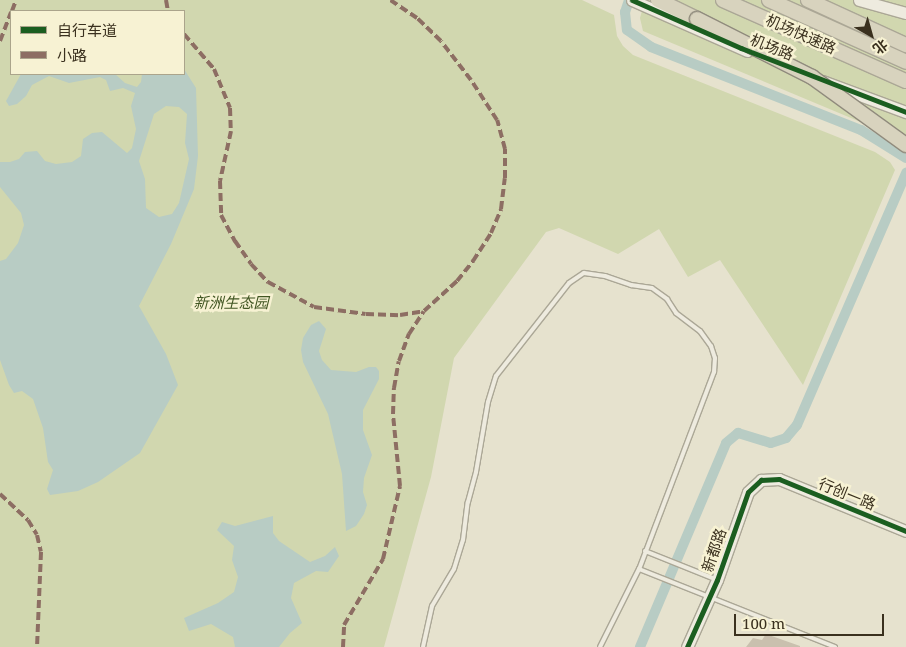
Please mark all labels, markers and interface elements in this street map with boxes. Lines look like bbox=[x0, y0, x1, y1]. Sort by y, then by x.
legend bbox=[10, 10, 185, 75]
north arrow bbox=[846, 10, 896, 60]
street label: 机场快速路 bbox=[763, 11, 839, 57]
text: 自行车道 bbox=[57, 20, 117, 40]
street label: 机场路 bbox=[748, 30, 796, 64]
text: 北 bbox=[869, 35, 892, 59]
text: 小路 bbox=[57, 45, 87, 65]
park label: 新洲生态园 bbox=[194, 294, 268, 312]
street label: 行创一路 bbox=[816, 474, 878, 514]
street label: 新都路 bbox=[698, 526, 730, 574]
scale bar bbox=[736, 604, 886, 636]
text: 100 m bbox=[742, 613, 785, 633]

